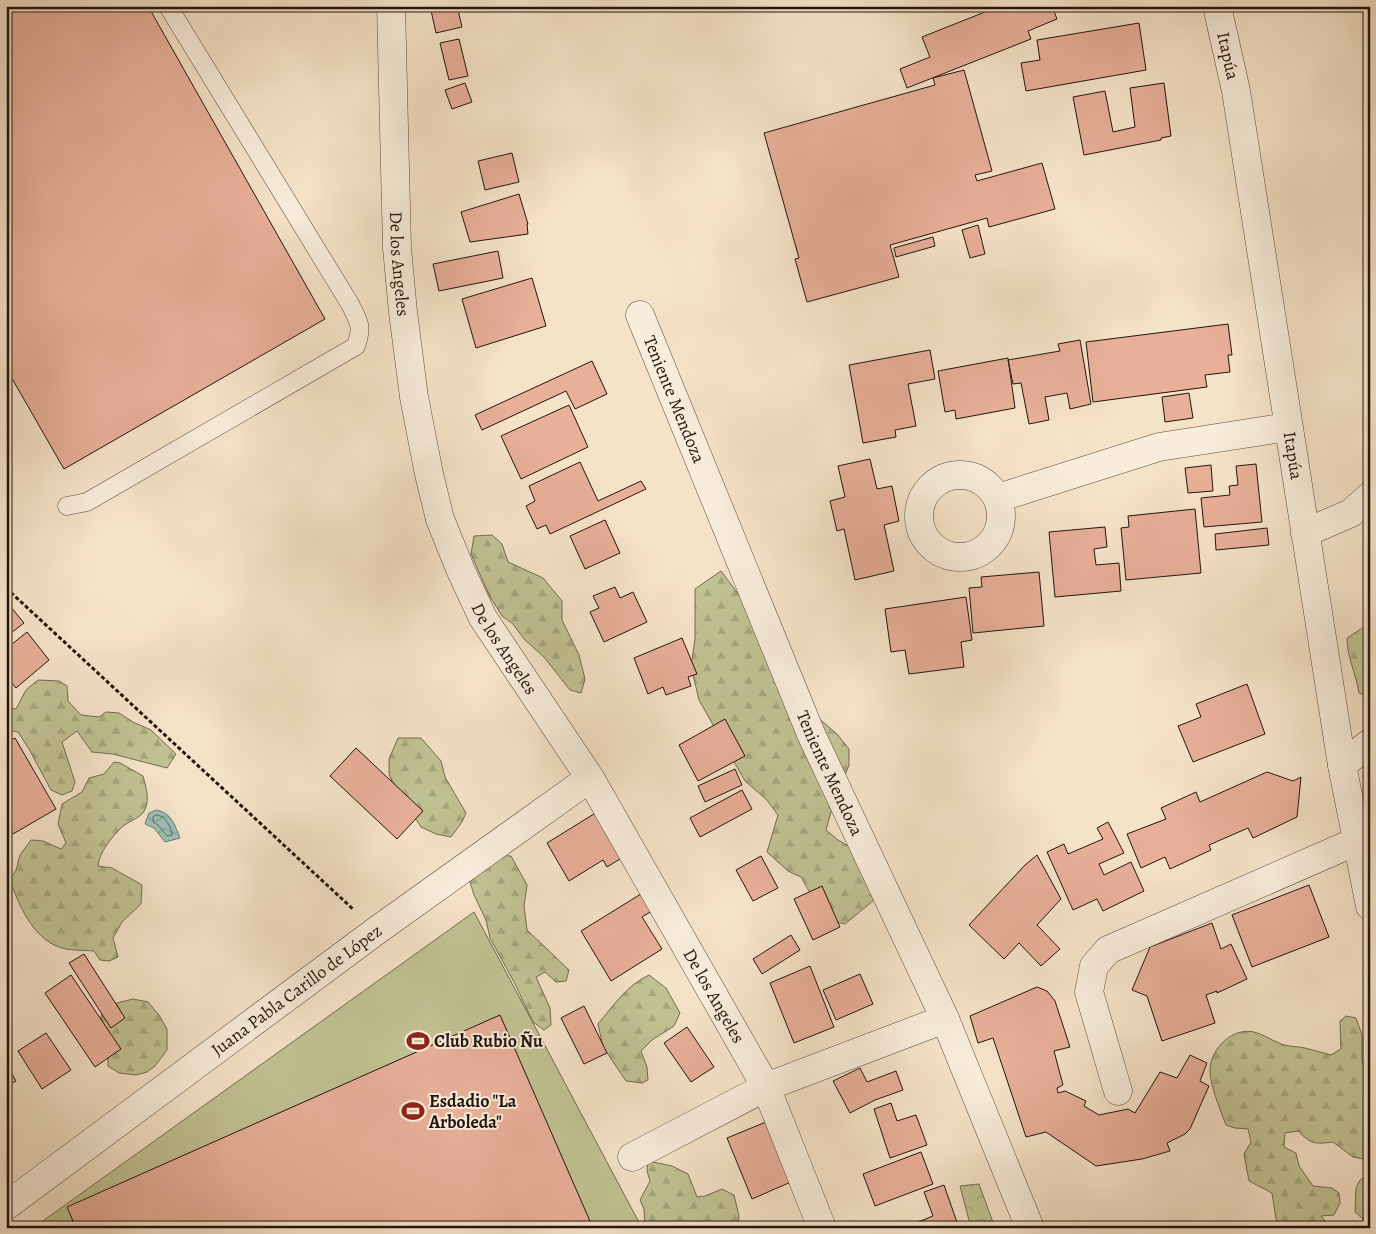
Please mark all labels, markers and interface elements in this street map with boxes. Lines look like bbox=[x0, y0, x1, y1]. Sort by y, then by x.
street label: Itapúa bbox=[1211, 29, 1245, 83]
street label: De los Angeles bbox=[384, 211, 415, 318]
street label: Teniente Mendoza bbox=[638, 332, 711, 467]
street label: Itapúa bbox=[1278, 430, 1309, 482]
street label: De los Angeles bbox=[466, 599, 543, 699]
street label: Teniente Mendoza bbox=[791, 707, 869, 840]
street label: Juana Pabla Carillo de López bbox=[206, 919, 387, 1061]
street label: De los Angeles bbox=[678, 944, 751, 1048]
sports icon: Club Rubio Ñu bbox=[405, 1028, 431, 1054]
place label: Club Rubio Ñu bbox=[434, 1029, 543, 1053]
place label: Esdadio "La Arboleda" bbox=[428, 1089, 517, 1134]
sports icon: Esdadio "La Arboleda" bbox=[400, 1098, 426, 1124]

